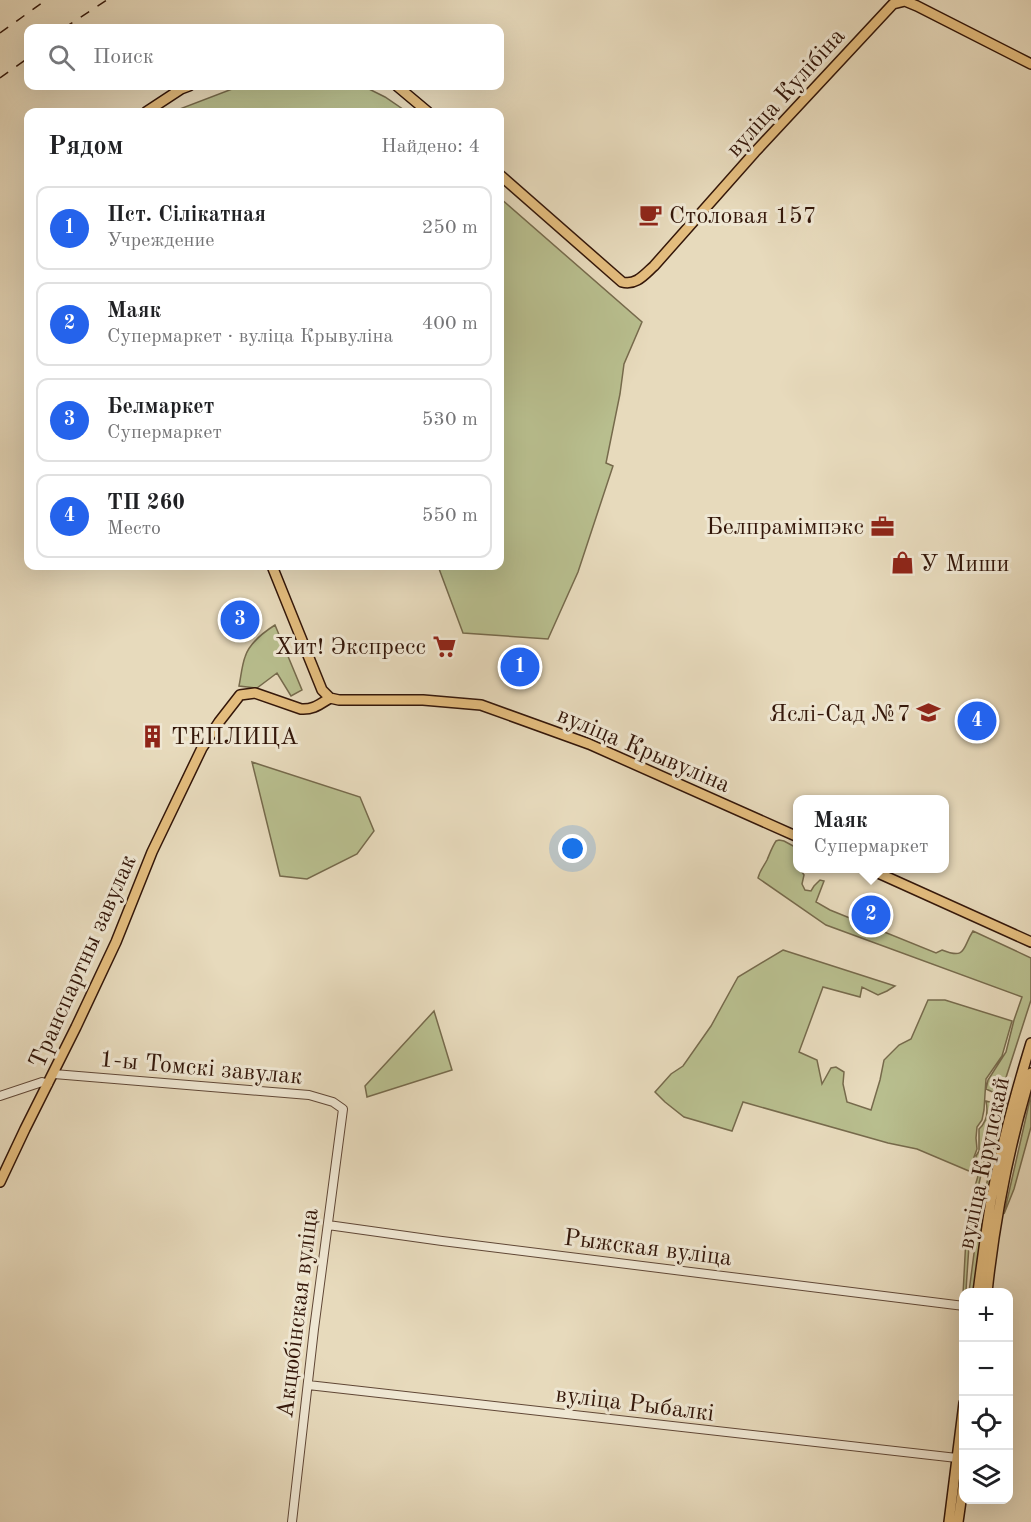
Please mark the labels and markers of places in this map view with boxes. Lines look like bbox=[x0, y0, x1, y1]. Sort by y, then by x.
cafe icon: Столовая 157 bbox=[638, 202, 664, 228]
place label: Столовая 157 bbox=[669, 205, 817, 229]
office icon: Белпрамімпэкс bbox=[869, 513, 895, 539]
place label: Белпрамімпэкс bbox=[706, 516, 864, 540]
shop icon: У Миши bbox=[889, 550, 915, 576]
place label: У Миши bbox=[920, 553, 1009, 577]
pin: 3 bbox=[220, 598, 260, 642]
supermarket icon: Хит! Экспресс bbox=[431, 633, 457, 659]
place label: Хит! Экспресс bbox=[275, 636, 426, 660]
pin: 1 bbox=[500, 644, 540, 690]
pin: 4 bbox=[958, 698, 996, 744]
school or university icon: Яслі-Сад №7 bbox=[916, 700, 942, 726]
place label: Яслі-Сад №7 bbox=[769, 703, 911, 727]
building icon: ТЕПЛИЦА bbox=[140, 723, 166, 749]
place label: ТЕПЛИЦА bbox=[171, 726, 298, 750]
pin: 2 bbox=[852, 892, 890, 938]

